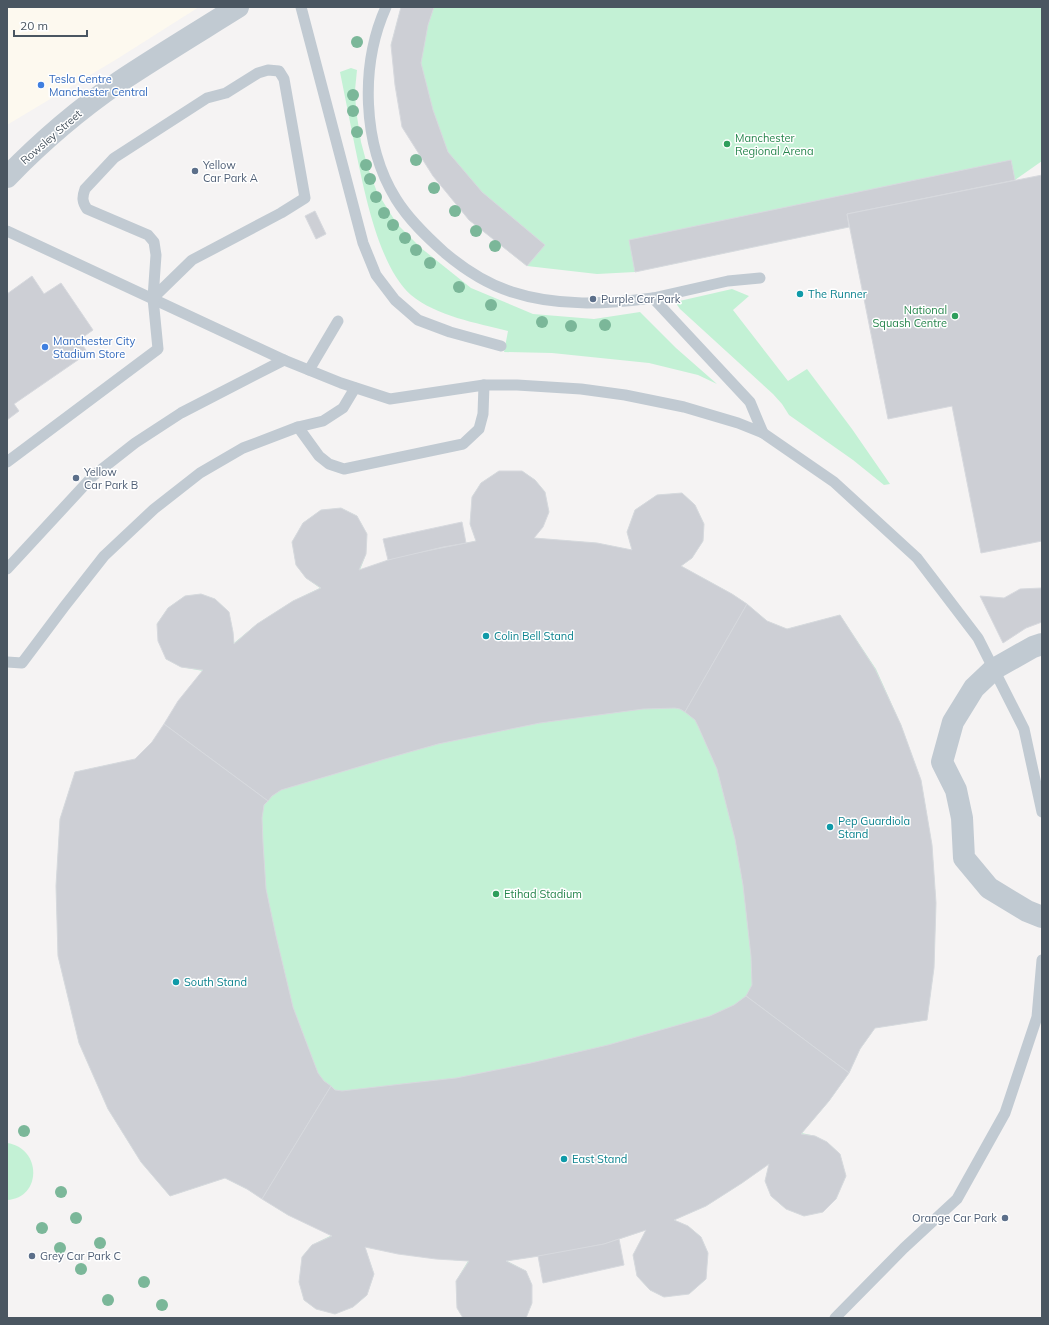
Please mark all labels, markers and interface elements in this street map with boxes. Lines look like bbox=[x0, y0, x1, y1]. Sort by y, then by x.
scale bar bbox=[14, 12, 87, 38]
text: 20 m bbox=[20, 18, 48, 33]
place label: Tesla Centre Manchester Central bbox=[49, 72, 148, 99]
marker: Tesla Centre Manchester Central bbox=[36, 80, 46, 90]
street label: Rowsley Street bbox=[18, 107, 84, 167]
place label: Manchester Regional Arena bbox=[735, 131, 814, 158]
marker: Manchester Regional Arena bbox=[722, 139, 732, 149]
place label: Yellow Car Park A bbox=[202, 158, 258, 185]
marker: Yellow Car Park A bbox=[190, 166, 200, 176]
place label: The Runner bbox=[808, 287, 867, 301]
marker: The Runner bbox=[795, 289, 805, 299]
place label: Purple Car Park bbox=[601, 292, 681, 306]
marker: Purple Car Park bbox=[588, 294, 598, 304]
place label: National Squash Centre bbox=[873, 303, 947, 330]
marker: National Squash Centre bbox=[950, 311, 960, 321]
place label: Manchester City Stadium Store bbox=[53, 334, 135, 361]
marker: Manchester City Stadium Store bbox=[40, 342, 50, 352]
place label: Yellow Car Park B bbox=[83, 465, 138, 492]
marker: Yellow Car Park B bbox=[71, 473, 81, 483]
place label: Colin Bell Stand bbox=[494, 629, 574, 643]
marker: Colin Bell Stand bbox=[481, 631, 491, 641]
place label: Pep Guardiola Stand bbox=[838, 814, 910, 841]
marker: Pep Guardiola Stand bbox=[825, 822, 835, 832]
place label: Etihad Stadium bbox=[504, 887, 582, 901]
marker: Etihad Stadium bbox=[491, 889, 501, 899]
place label: South Stand bbox=[184, 975, 247, 989]
marker: South Stand bbox=[171, 977, 181, 987]
place label: East Stand bbox=[572, 1152, 627, 1166]
marker: East Stand bbox=[559, 1154, 569, 1164]
place label: Orange Car Park bbox=[912, 1211, 997, 1225]
marker: Orange Car Park bbox=[1000, 1213, 1010, 1223]
place label: Grey Car Park C bbox=[40, 1249, 121, 1263]
marker: Grey Car Park C bbox=[27, 1251, 37, 1261]

